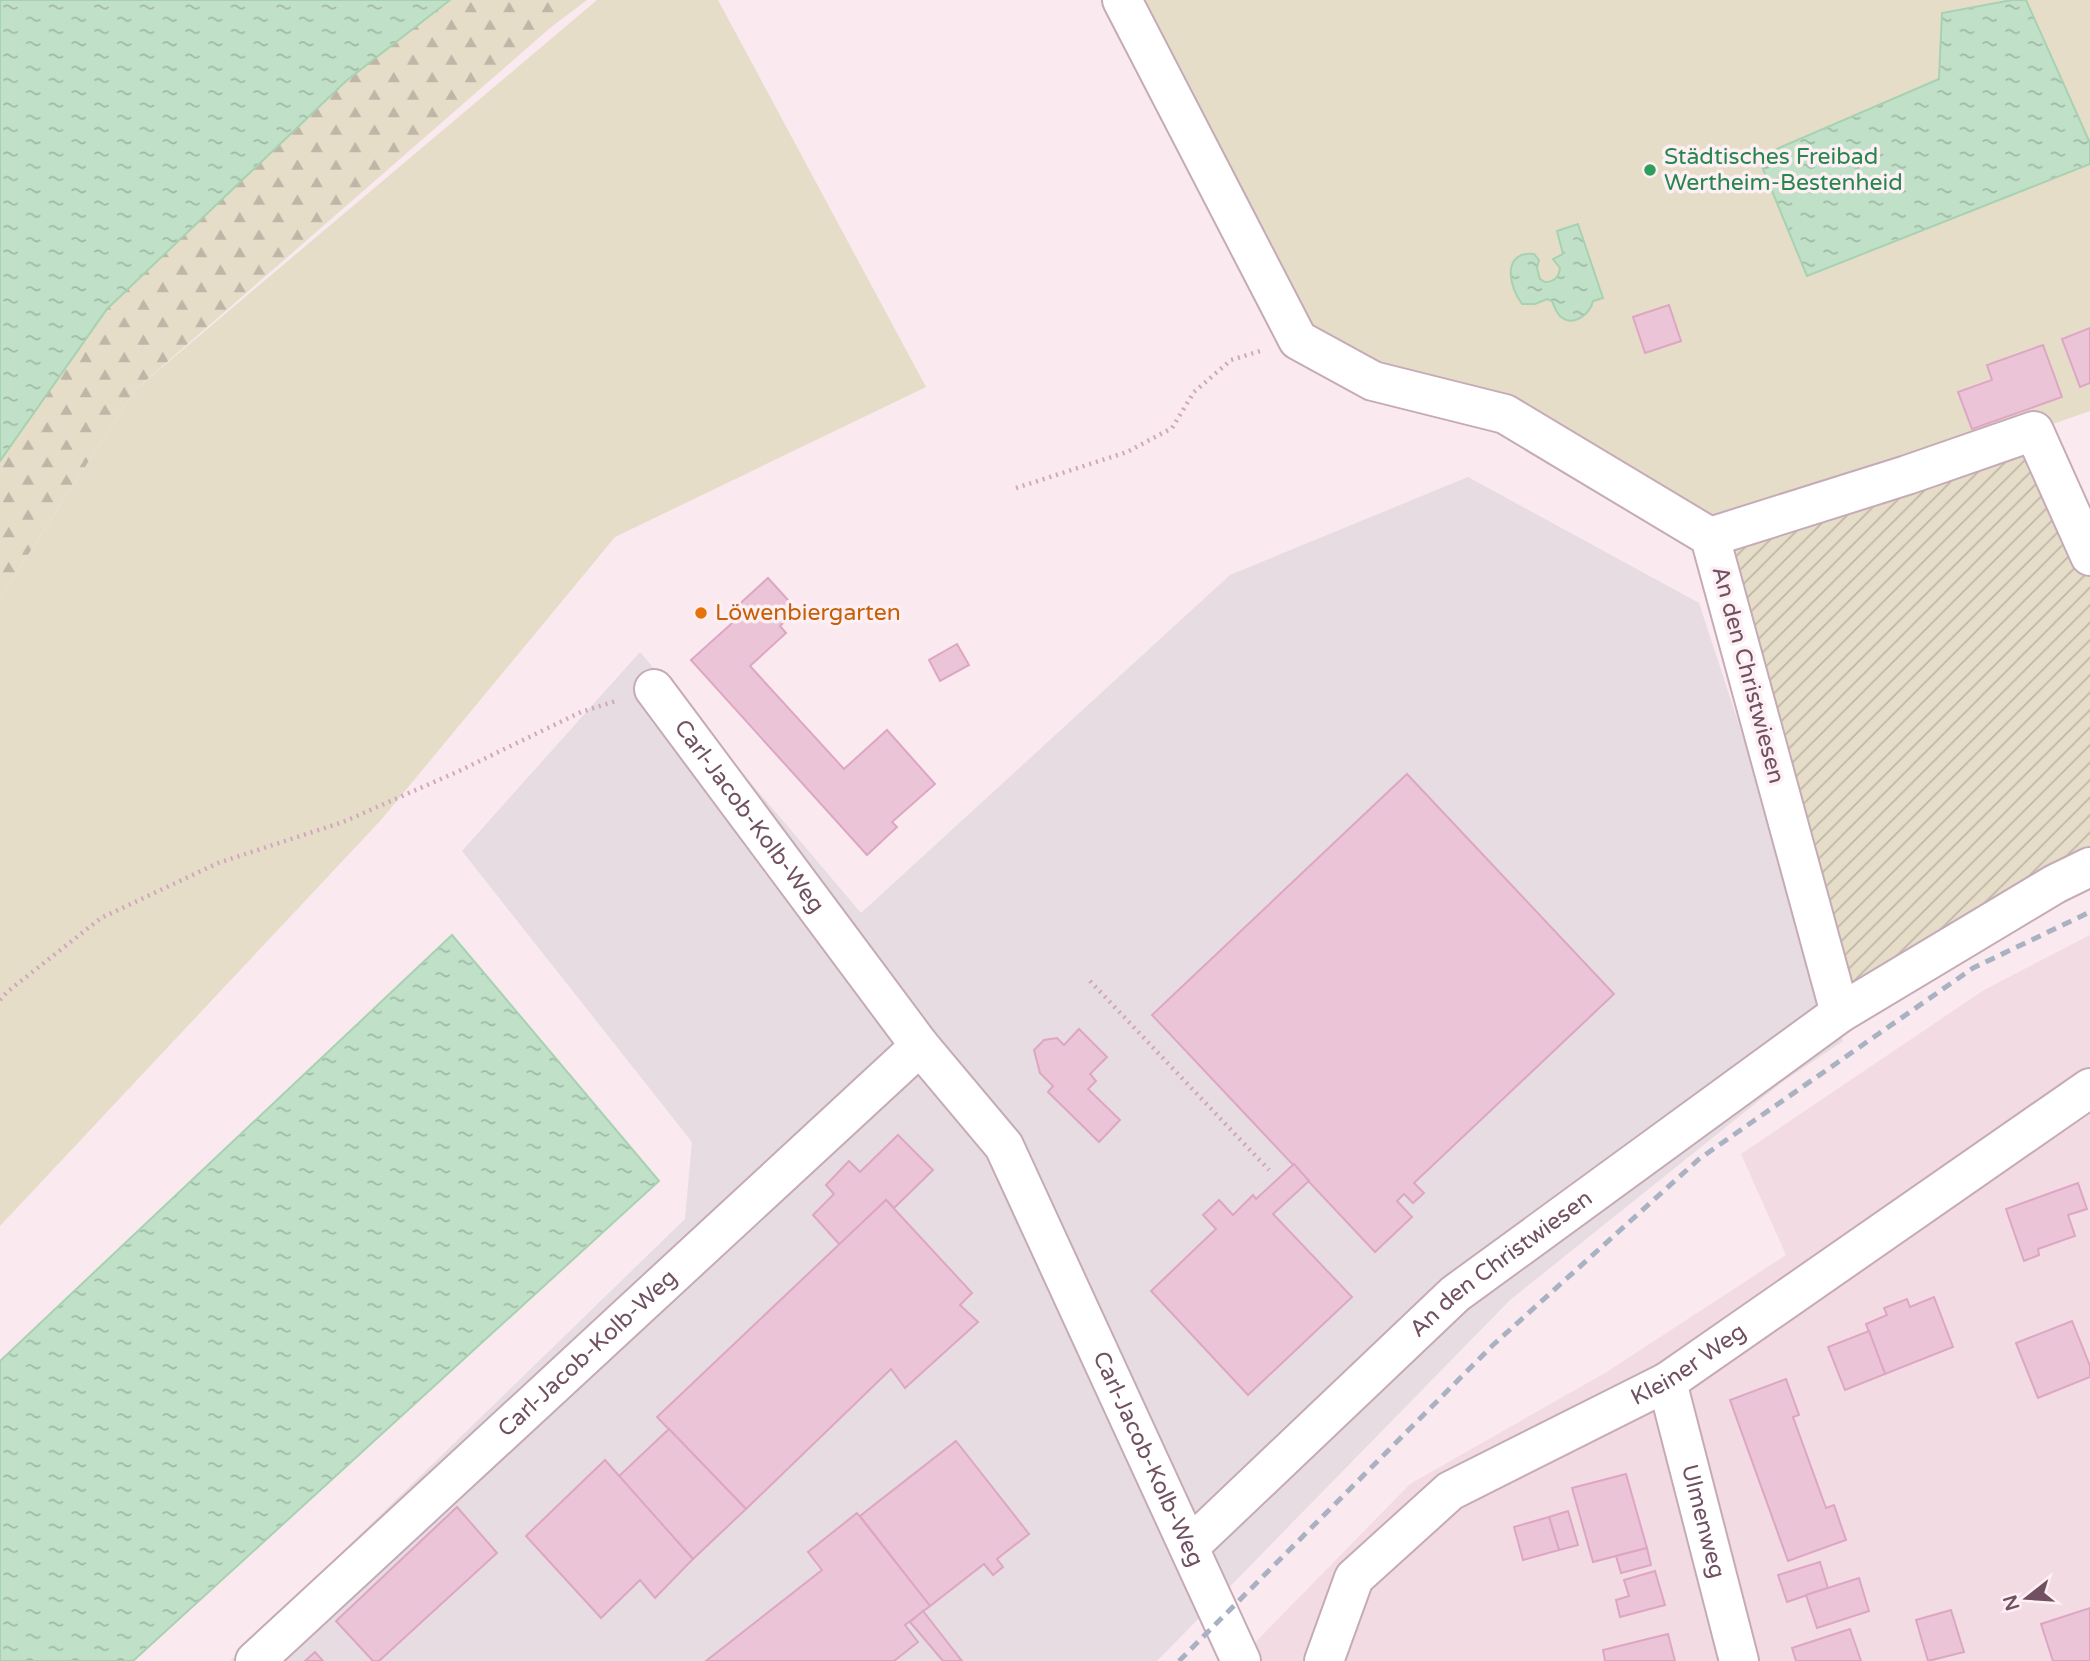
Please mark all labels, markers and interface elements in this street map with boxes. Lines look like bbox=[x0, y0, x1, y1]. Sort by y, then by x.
place label: Städtisches Freibad Wertheim-Bestenheid bbox=[1664, 143, 1903, 197]
marker: Städtisches Freibad Wertheim-Bestenheid bbox=[1642, 162, 1658, 178]
street label: An den Christwiesen bbox=[1706, 563, 1790, 787]
place label: Löwenbiergarten bbox=[715, 599, 901, 627]
marker: Löwenbiergarten bbox=[693, 605, 709, 621]
street label: Carl-Jacob-Kolb-Weg bbox=[668, 714, 830, 919]
street label: An den Christwiesen bbox=[1404, 1184, 1598, 1343]
street label: Carl-Jacob-Kolb-Weg bbox=[492, 1264, 683, 1443]
street label: Kleiner Weg bbox=[1626, 1317, 1751, 1412]
street label: Carl-Jacob-Kolb-Weg bbox=[1086, 1347, 1210, 1571]
street label: Ulmenweg bbox=[1675, 1462, 1731, 1581]
north arrow bbox=[1992, 1563, 2062, 1633]
text: N bbox=[1999, 1592, 2024, 1613]

